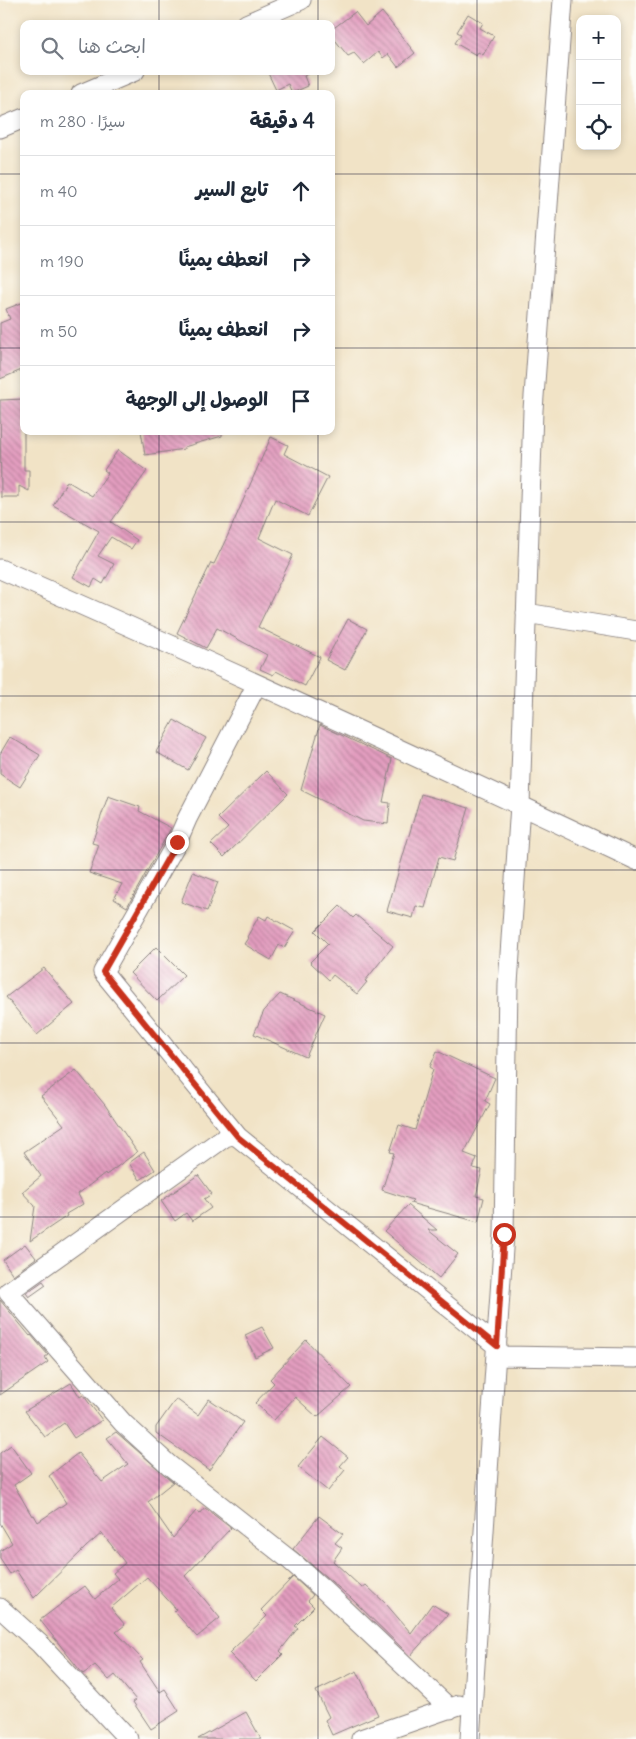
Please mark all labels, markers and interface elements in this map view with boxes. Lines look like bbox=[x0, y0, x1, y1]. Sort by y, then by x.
map controls bbox=[576, 15, 621, 150]
button: + bbox=[576, 15, 621, 60]
search box bbox=[20, 20, 335, 75]
icon: search bbox=[38, 34, 66, 62]
text: ابحث هنا bbox=[78, 34, 146, 58]
button: − bbox=[576, 60, 621, 105]
button: locate bbox=[576, 105, 621, 150]
text: 4 دقيقة bbox=[249, 107, 315, 134]
text: سيرًا · 280 m bbox=[40, 111, 125, 131]
text: تابع السير bbox=[196, 177, 268, 201]
icon: ahead bbox=[287, 177, 315, 205]
text: 40 m bbox=[40, 181, 78, 201]
text: انعطف يمينًا bbox=[179, 247, 268, 271]
icon: right bbox=[287, 247, 315, 275]
text: 190 m bbox=[40, 251, 84, 271]
text: انعطف يمينًا bbox=[179, 317, 268, 341]
icon: right bbox=[287, 317, 315, 345]
text: 50 m bbox=[40, 321, 78, 341]
text: الوصول إلى الوجهة bbox=[125, 387, 268, 411]
icon: arrive bbox=[287, 387, 315, 415]
route end bbox=[166, 831, 189, 854]
route start bbox=[493, 1223, 516, 1246]

